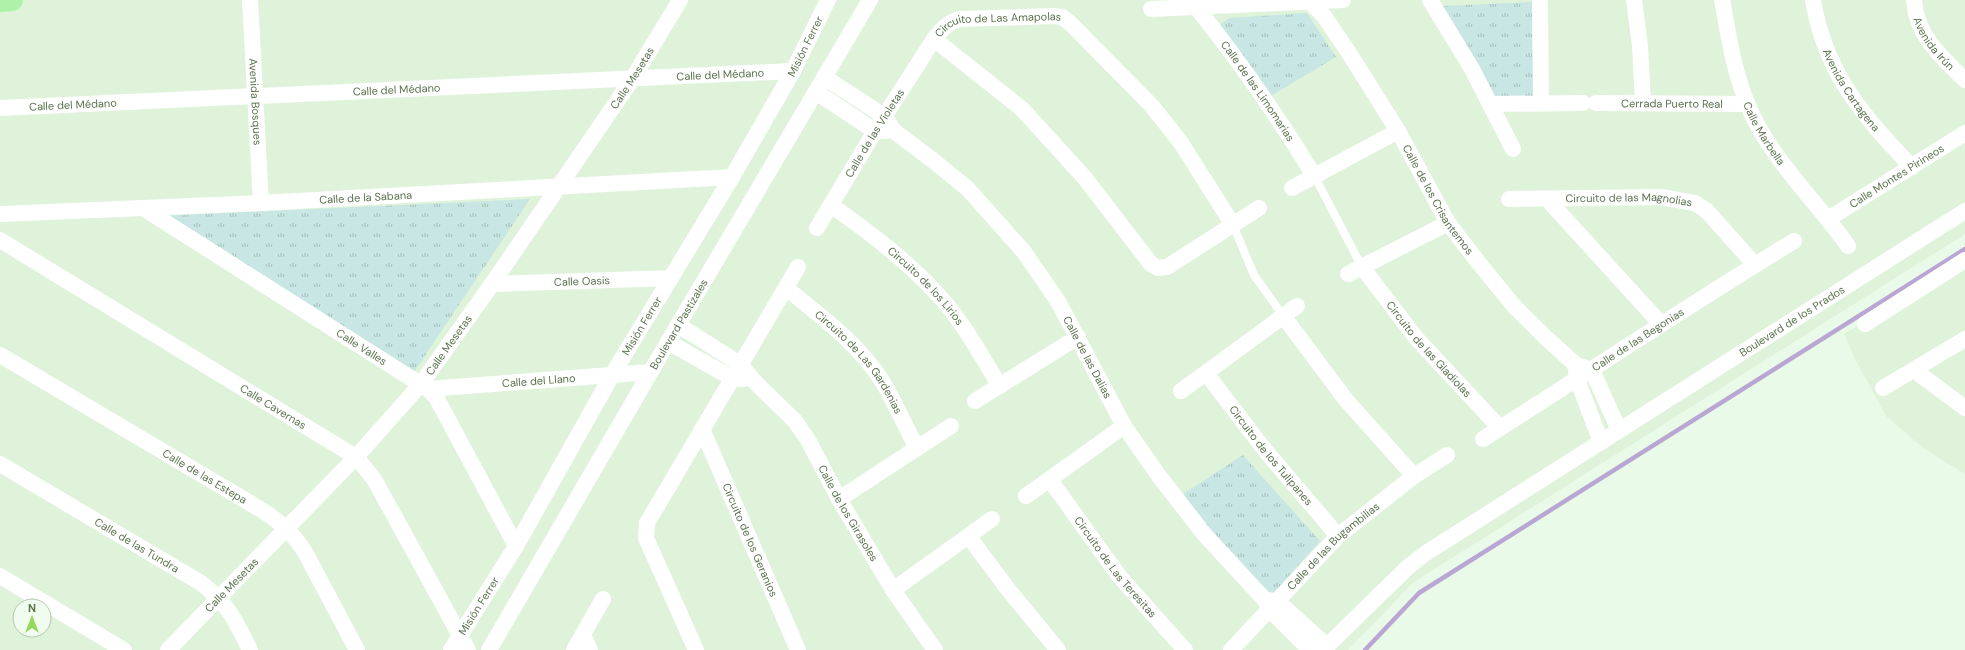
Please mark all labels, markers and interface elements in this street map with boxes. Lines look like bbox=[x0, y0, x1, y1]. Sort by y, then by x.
street label: Circuito de Las Amapolas bbox=[932, 9, 1062, 40]
street label: Misión Ferrer bbox=[784, 14, 826, 79]
street label: Avenida Irún bbox=[1910, 15, 1958, 73]
street label: Calle de las Limomarias bbox=[1218, 38, 1298, 144]
street label: Calle Mesetas bbox=[607, 44, 657, 112]
street label: Avenida Cartagena bbox=[1820, 46, 1883, 134]
street label: Avenida Bosques bbox=[246, 58, 265, 146]
street label: Calle del Médano bbox=[676, 65, 764, 83]
street label: Calle del Médano bbox=[352, 80, 441, 99]
street label: Calle de las Violetas bbox=[842, 86, 907, 180]
street label: Calle del Médano bbox=[29, 96, 117, 114]
street label: Cerrada Puerto Real bbox=[1621, 96, 1723, 111]
street label: Calle Marbella bbox=[1740, 100, 1788, 168]
street label: Calle Montes Pirineos bbox=[1847, 141, 1947, 211]
street label: Calle de los Crisantemos bbox=[1400, 142, 1477, 257]
street label: Calle de la Sabana bbox=[319, 188, 412, 207]
street label: Circuito de las Magnolias bbox=[1565, 190, 1693, 209]
street label: Circuito de los Lirios bbox=[885, 244, 967, 328]
street label: Calle Oasis bbox=[554, 273, 610, 289]
street label: Boulevard Pastizales bbox=[647, 276, 711, 372]
street label: Boulevard de los Prados bbox=[1737, 282, 1847, 359]
street label: Misión Ferrer bbox=[619, 294, 665, 358]
street label: Circuito de las Gladiolas bbox=[1383, 298, 1475, 400]
street label: Calle de las Begonias bbox=[1589, 305, 1686, 374]
street label: Circuito de Las Gardenias bbox=[812, 307, 906, 416]
street label: Calle Mesetas bbox=[422, 312, 475, 378]
street label: Calle de las Dalias bbox=[1060, 314, 1115, 401]
street label: Calle Valles bbox=[334, 326, 390, 368]
street label: Calle del Llano bbox=[501, 371, 576, 390]
street label: Calle Cavernas bbox=[237, 381, 309, 432]
street label: Circuito de los Tulipanes bbox=[1226, 403, 1316, 508]
street label: Calle de las Estepa bbox=[160, 446, 250, 507]
street label: Calle de los Girasoles bbox=[815, 462, 881, 564]
street label: Circuito de los Geranios bbox=[719, 481, 781, 599]
street label: Calle de las Bugambilias bbox=[1284, 499, 1382, 593]
street label: Calle de las Tundra bbox=[92, 514, 182, 576]
street label: Circuito de Las Teresitas bbox=[1071, 514, 1160, 621]
street label: Calle Mesetas bbox=[202, 555, 261, 615]
street label: Misión Ferrer bbox=[455, 574, 502, 638]
north arrow bbox=[12, 598, 52, 638]
text: N bbox=[28, 601, 36, 615]

